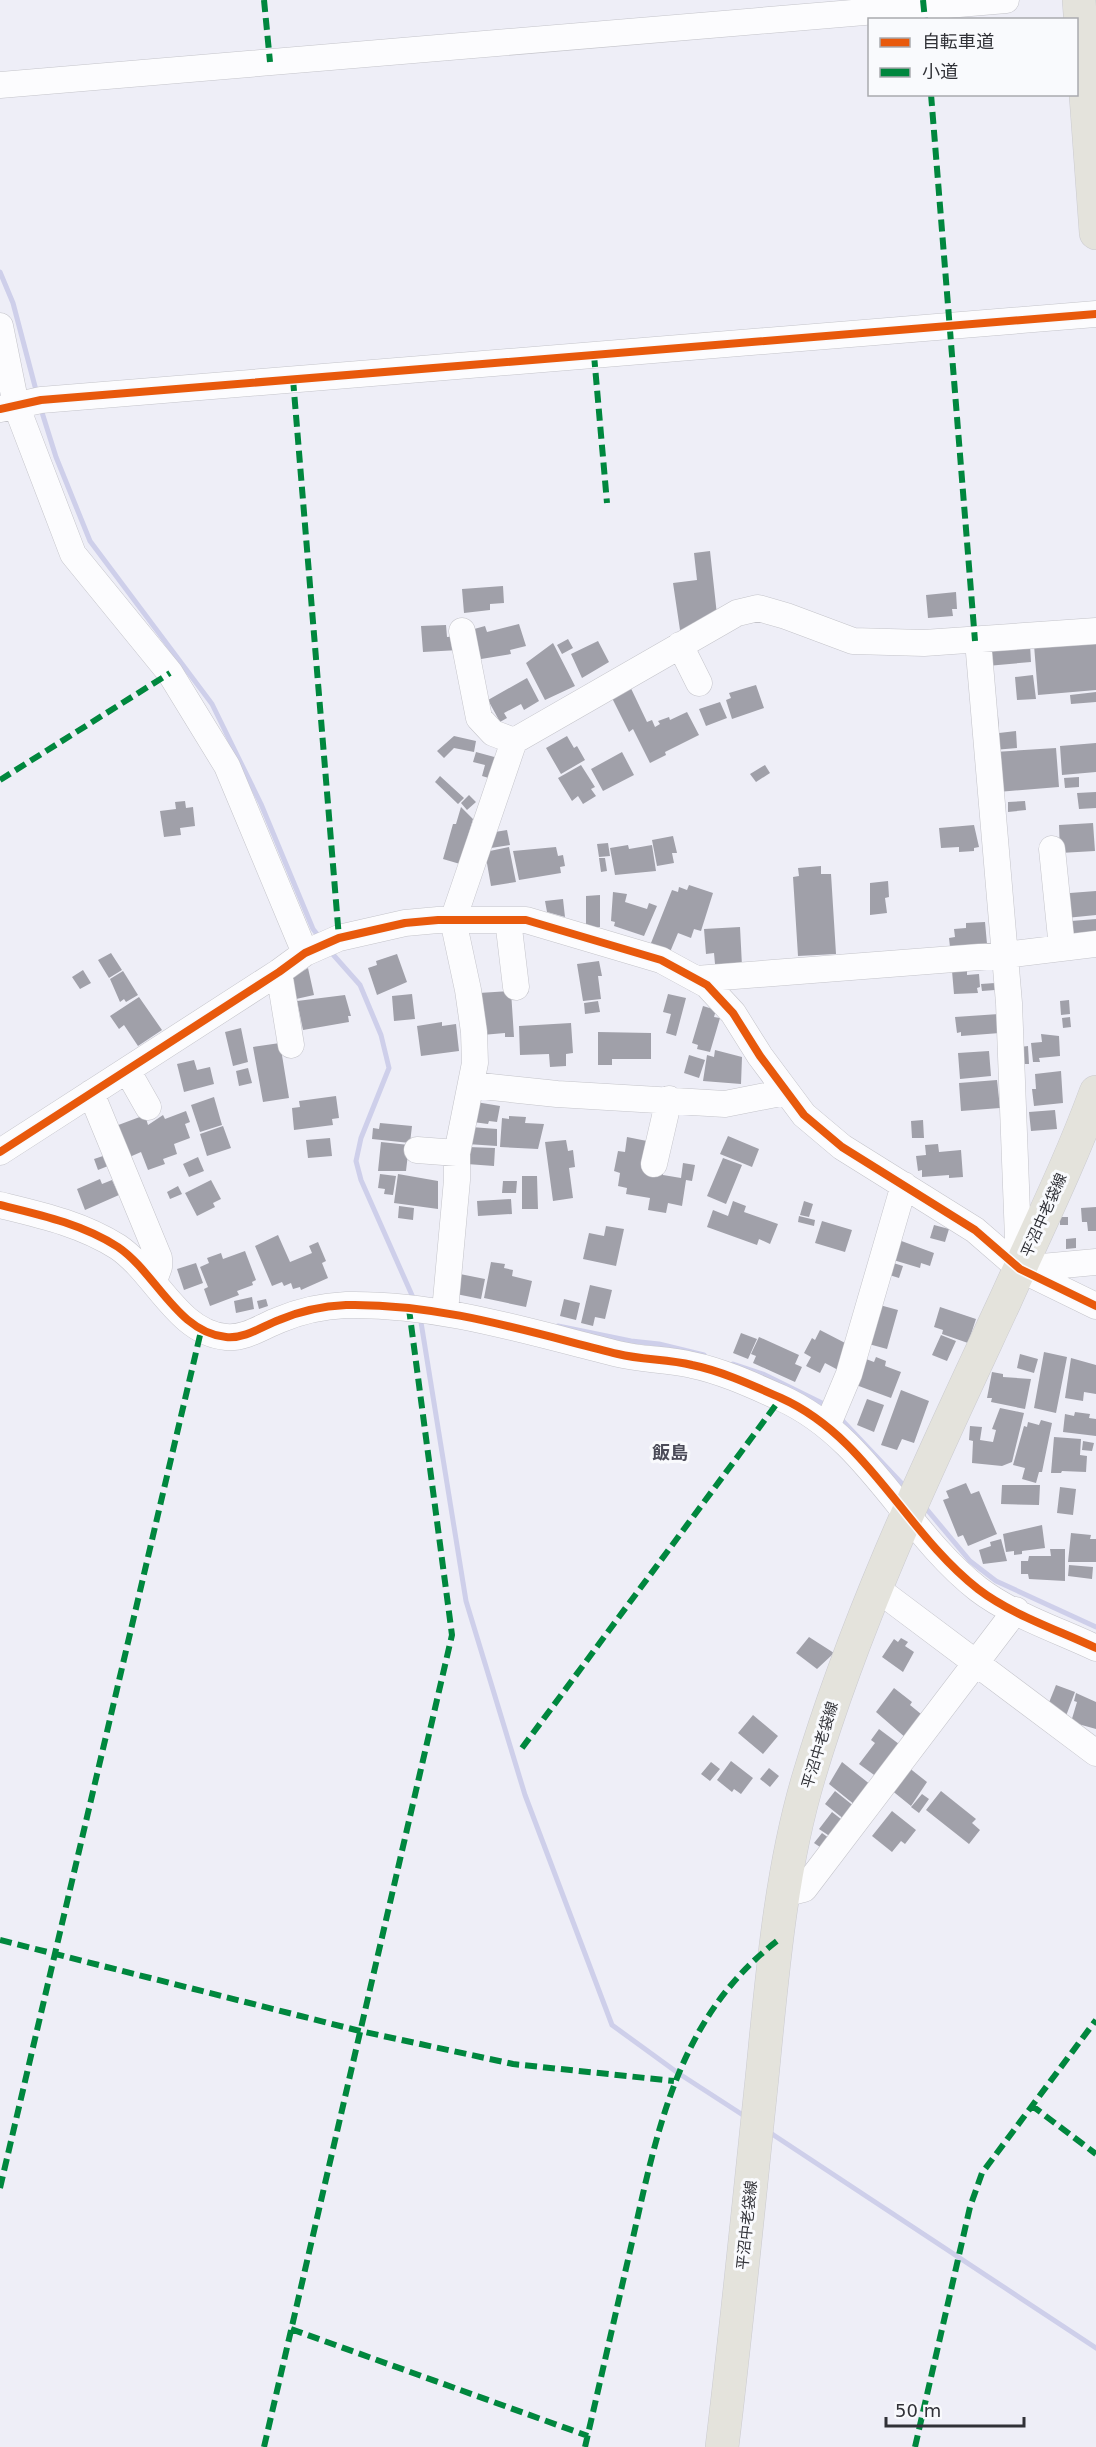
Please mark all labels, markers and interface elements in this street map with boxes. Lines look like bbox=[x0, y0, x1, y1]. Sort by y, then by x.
legend bbox=[868, 18, 1078, 96]
text: 自転車道 bbox=[922, 31, 994, 52]
text: 小道 bbox=[922, 61, 958, 82]
street label: 平沼中老袋線 bbox=[1017, 1170, 1071, 1260]
district label: 飯島 bbox=[652, 1442, 688, 1463]
street label: 平沼中老袋線 bbox=[798, 1699, 842, 1791]
street label: 平沼中老袋線 bbox=[733, 2179, 761, 2271]
scale bar bbox=[886, 2390, 1024, 2428]
text: 50 m bbox=[895, 2400, 941, 2421]

